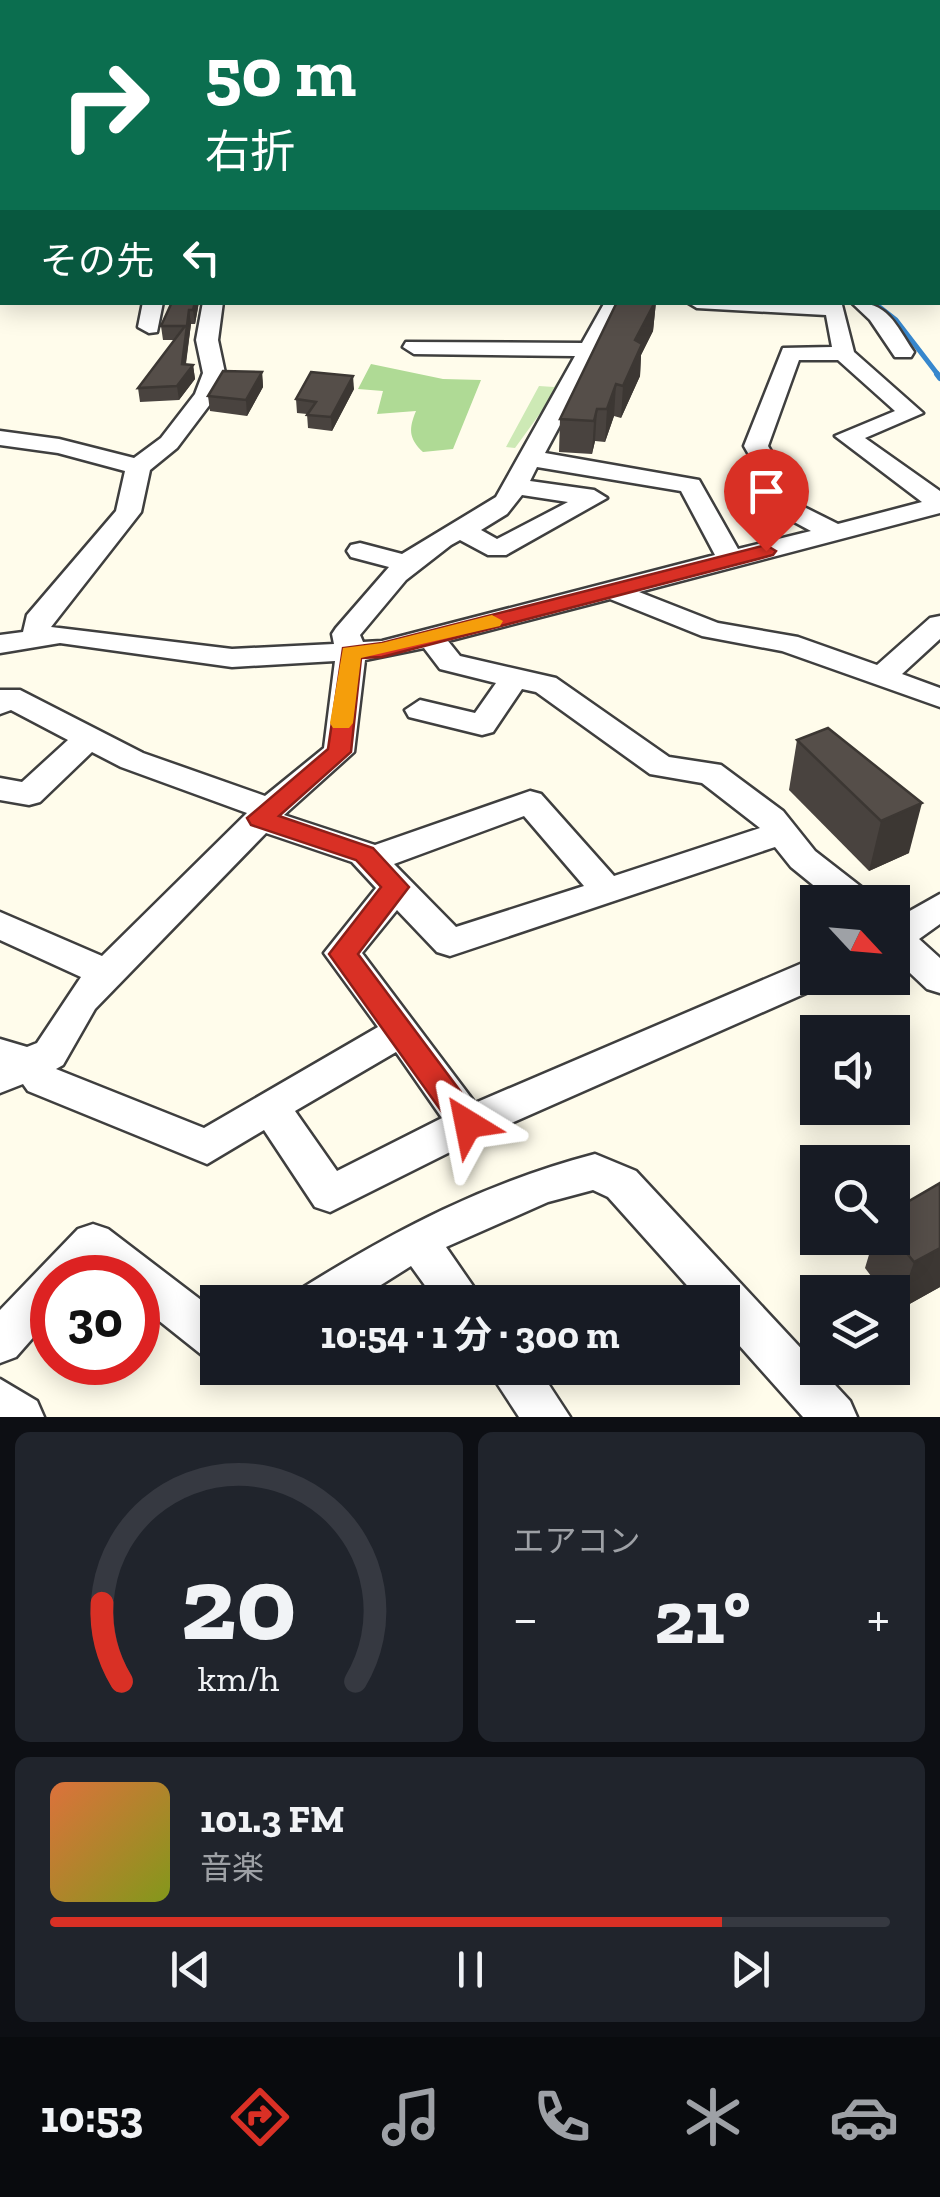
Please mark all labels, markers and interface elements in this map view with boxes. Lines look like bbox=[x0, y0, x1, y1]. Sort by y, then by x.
text: 50 m bbox=[205, 30, 356, 114]
icon: right bbox=[40, 40, 170, 170]
text: 右折 bbox=[205, 125, 295, 179]
icon: left bbox=[174, 230, 229, 285]
text: その先 bbox=[40, 238, 154, 284]
pin bbox=[724, 449, 809, 552]
icon: arrive bbox=[739, 464, 794, 519]
north arrow bbox=[800, 885, 910, 995]
map controls bbox=[800, 885, 910, 1385]
button: sound bbox=[800, 1015, 910, 1125]
position arrow bbox=[416, 1072, 520, 1176]
button: search bbox=[800, 1145, 910, 1255]
speed limit sign: 30 bbox=[30, 1255, 160, 1385]
button: layers bbox=[800, 1275, 910, 1385]
text: 10:54 · 1 分 · 300 m bbox=[321, 1312, 619, 1358]
text: エアコン bbox=[513, 1522, 641, 1560]
text: 20 bbox=[181, 1541, 297, 1666]
text: 21° bbox=[654, 1572, 751, 1662]
text: − bbox=[513, 1585, 538, 1651]
text: + bbox=[867, 1585, 890, 1651]
text: km/h bbox=[198, 1657, 280, 1700]
text: 101.3 FM bbox=[200, 1796, 344, 1842]
text: 音楽 bbox=[200, 1849, 264, 1887]
icon: previous bbox=[163, 1942, 218, 1997]
icon: pause bbox=[443, 1942, 498, 1997]
icon: next bbox=[723, 1942, 778, 1997]
icon: directions bbox=[225, 2082, 295, 2152]
icon: music bbox=[376, 2082, 446, 2152]
icon: phone bbox=[527, 2082, 597, 2152]
icon: climate bbox=[678, 2082, 748, 2152]
icon: car bbox=[829, 2082, 899, 2152]
text: 10:53 bbox=[41, 2090, 143, 2144]

